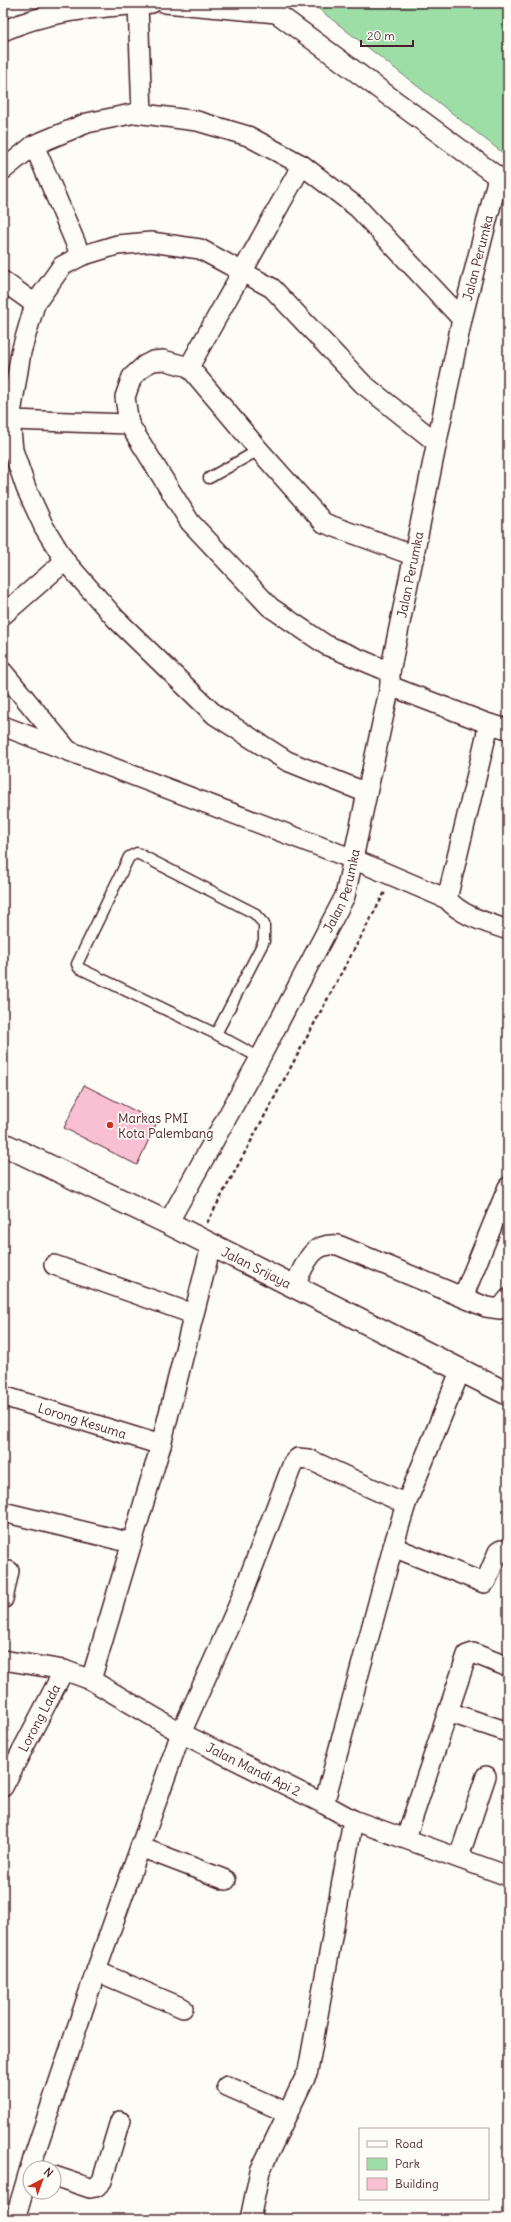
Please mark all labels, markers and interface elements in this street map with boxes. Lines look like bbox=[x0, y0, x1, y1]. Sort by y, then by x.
scale bar bbox=[361, 22, 413, 48]
text: 20 m bbox=[367, 28, 395, 43]
street label: Jalan Perumka bbox=[458, 213, 497, 302]
street label: Jalan Perumka bbox=[393, 530, 427, 619]
street label: Jalan Perumka bbox=[319, 847, 363, 935]
place label: Markas PMI Kota Palembang bbox=[118, 1110, 214, 1142]
marker: Markas PMI Kota Palembang bbox=[105, 1120, 115, 1130]
street label: Jalan Srijaya bbox=[219, 1243, 294, 1292]
street label: Lorong Kesuma bbox=[36, 1399, 129, 1442]
street label: Lorong Lada bbox=[14, 1681, 64, 1755]
street label: Jalan Mandi Api 2 bbox=[204, 1738, 303, 1800]
legend bbox=[359, 2128, 489, 2200]
text: Road bbox=[395, 2136, 423, 2151]
text: Park bbox=[395, 2156, 420, 2171]
north arrow bbox=[22, 2160, 62, 2200]
text: N bbox=[41, 2165, 56, 2180]
text: Building bbox=[395, 2176, 439, 2191]

